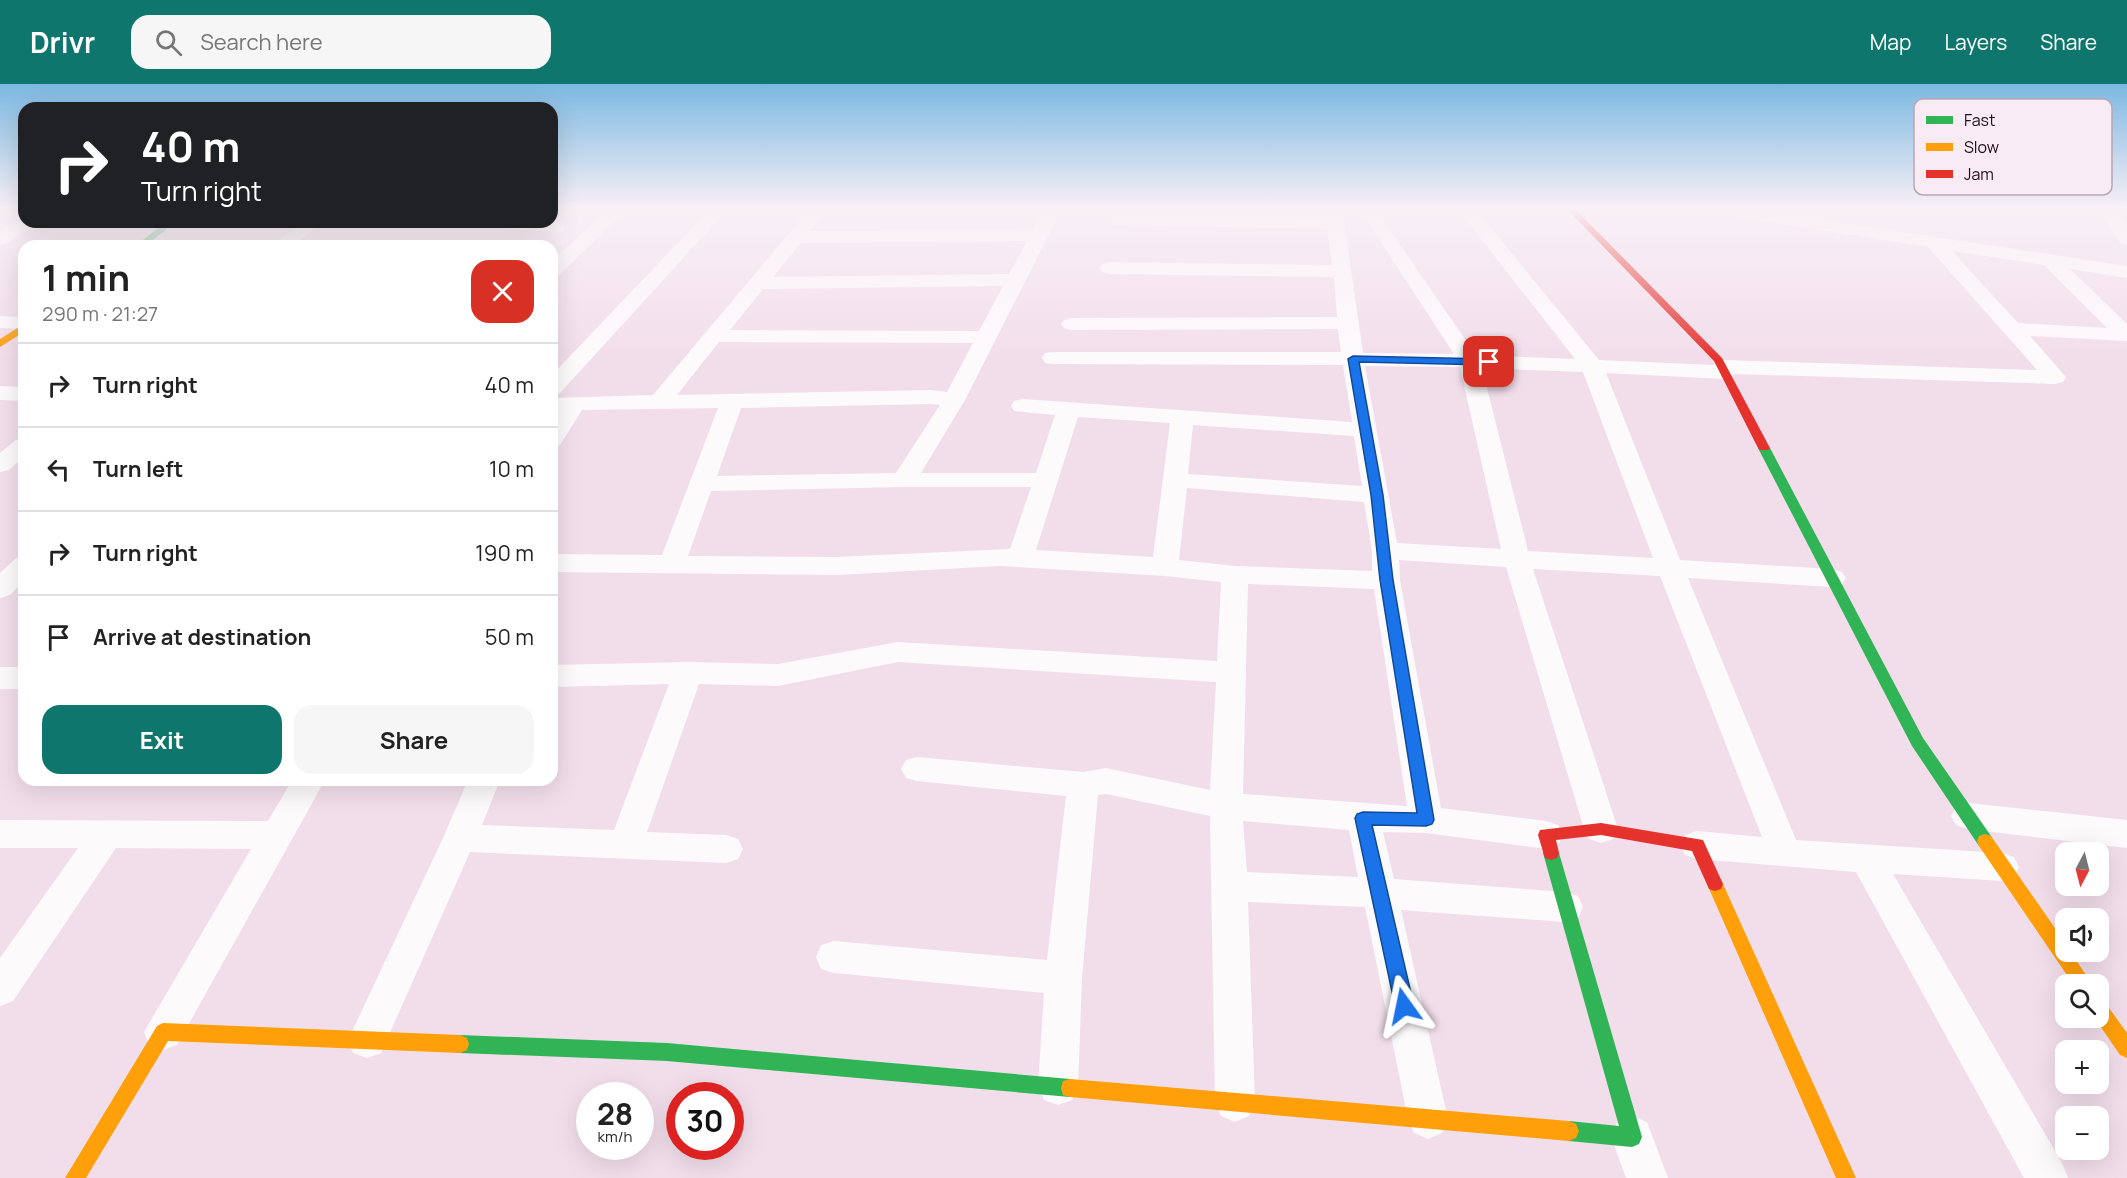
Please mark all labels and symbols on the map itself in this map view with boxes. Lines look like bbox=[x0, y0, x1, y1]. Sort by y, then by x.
legend bbox=[1914, 99, 2112, 195]
text: Fast bbox=[1964, 109, 1995, 131]
text: Slow bbox=[1964, 136, 1999, 158]
text: Jam bbox=[1964, 163, 1994, 185]
pin bbox=[1463, 336, 1514, 387]
north arrow bbox=[2055, 842, 2109, 896]
position arrow bbox=[1372, 974, 1436, 1038]
speed limit sign: 30 bbox=[666, 1082, 744, 1160]

